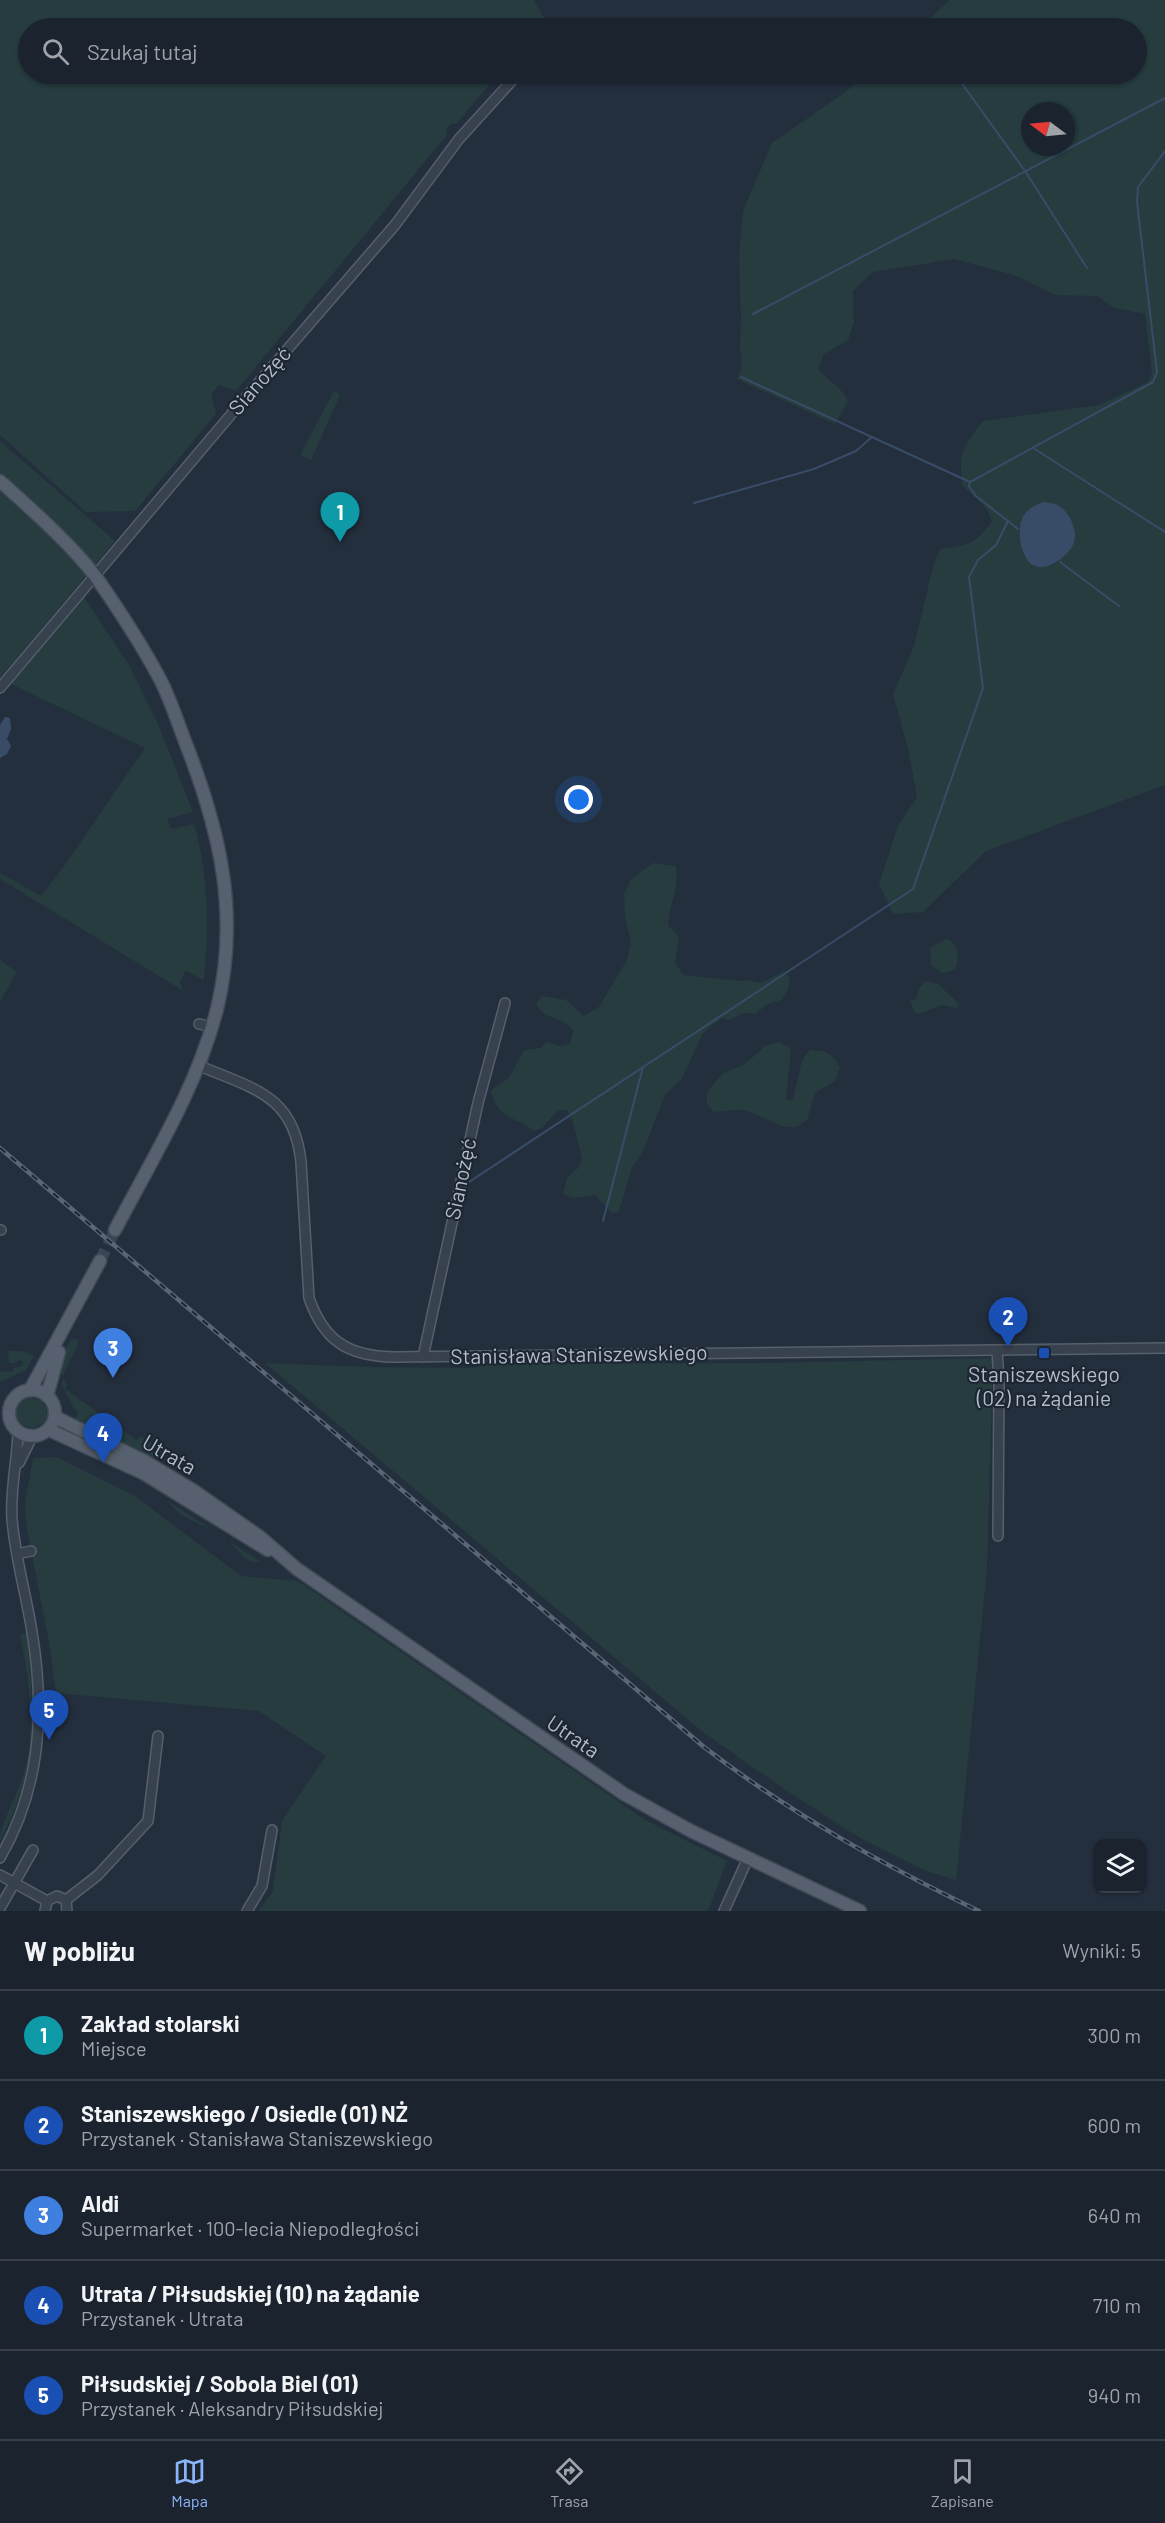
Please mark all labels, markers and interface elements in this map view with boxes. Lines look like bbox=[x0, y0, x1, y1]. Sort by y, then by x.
search box bbox=[18, 18, 1147, 84]
icon: search bbox=[39, 35, 72, 68]
text: Szukaj tutaj bbox=[87, 38, 198, 64]
north arrow bbox=[1021, 102, 1075, 156]
street label: Sianożęć bbox=[222, 341, 295, 419]
pin: 1 bbox=[320, 492, 360, 542]
your location bbox=[564, 785, 593, 814]
street label: Sianożęć bbox=[439, 1136, 480, 1222]
pin: 2 bbox=[988, 1298, 1028, 1347]
pin: 3 bbox=[94, 1328, 132, 1378]
street label: Stanisława Staniszewskiego bbox=[450, 1339, 708, 1368]
marker: Staniszewskiego (02) na żądanie bbox=[1037, 1346, 1051, 1360]
place label: Staniszewskiego (02) na żądanie bbox=[968, 1361, 1120, 1410]
pin: 4 bbox=[84, 1414, 122, 1463]
street label: Utrata bbox=[138, 1428, 201, 1479]
pin: 5 bbox=[29, 1690, 68, 1740]
street label: Utrata bbox=[543, 1709, 605, 1762]
map controls bbox=[1093, 1839, 1147, 1893]
button: layers bbox=[1093, 1839, 1147, 1893]
text: W pobliżu bbox=[24, 1935, 135, 1966]
text: Wyniki: 5 bbox=[1062, 1938, 1141, 1962]
text: Zakład stolarski bbox=[81, 2010, 240, 2036]
text: 1 bbox=[40, 2023, 47, 2047]
text: 300 m bbox=[1088, 2023, 1141, 2047]
text: Miejsce bbox=[81, 2036, 147, 2060]
text: Staniszewskiego / Osiedle (01) NŻ bbox=[81, 2100, 408, 2126]
text: 2 bbox=[38, 2113, 49, 2137]
text: 600 m bbox=[1088, 2113, 1141, 2137]
text: Przystanek · Stanisława Staniszewskiego bbox=[81, 2126, 433, 2150]
text: Aldi bbox=[81, 2190, 119, 2216]
text: 3 bbox=[38, 2203, 49, 2227]
text: 640 m bbox=[1088, 2203, 1141, 2227]
text: Supermarket · 100-lecia Niepodległości bbox=[81, 2216, 419, 2240]
text: Utrata / Piłsudskiej (10) na żądanie bbox=[81, 2280, 420, 2306]
text: 4 bbox=[37, 2293, 50, 2317]
text: 710 m bbox=[1093, 2293, 1141, 2317]
text: Przystanek · Utrata bbox=[81, 2306, 243, 2330]
text: Piłsudskiej / Sobola Biel (01) bbox=[81, 2370, 358, 2396]
text: 5 bbox=[38, 2383, 49, 2407]
text: 940 m bbox=[1088, 2383, 1141, 2407]
text: Przystanek · Aleksandry Piłsudskiej bbox=[81, 2396, 383, 2420]
tab: Mapa bbox=[171, 2455, 208, 2510]
tab: Trasa bbox=[550, 2455, 588, 2510]
tab: Zapisane bbox=[931, 2455, 994, 2510]

